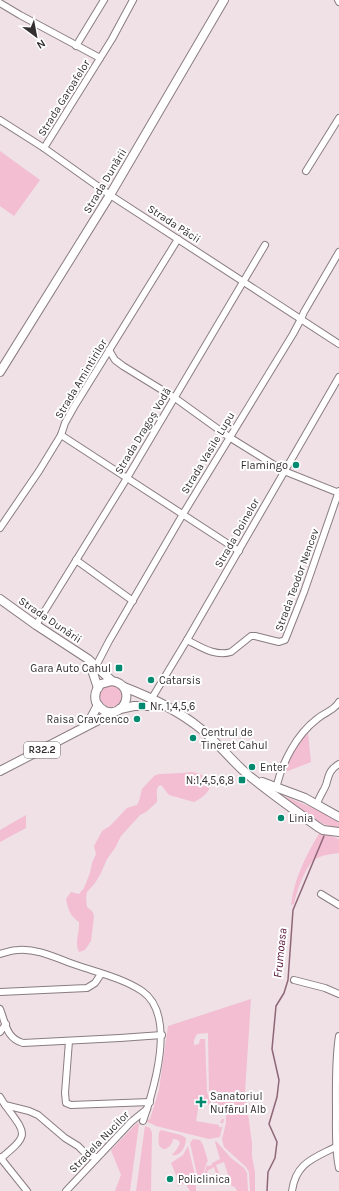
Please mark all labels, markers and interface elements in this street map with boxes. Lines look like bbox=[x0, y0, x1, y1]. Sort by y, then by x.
north arrow bbox=[16, 16, 56, 56]
text: N bbox=[34, 36, 48, 52]
street label: Strada Garoafelor bbox=[35, 57, 93, 139]
street label: Strada Dunării bbox=[81, 146, 129, 216]
street label: Strada Păcii bbox=[145, 202, 203, 246]
street label: Strada Amintirilor bbox=[52, 337, 110, 421]
street label: Strada Dragoș Vodă bbox=[112, 386, 174, 476]
street label: Strada Vasile Lupu bbox=[178, 410, 238, 496]
place label: Flamingo bbox=[241, 459, 288, 472]
marker: Flamingo bbox=[291, 460, 301, 470]
street label: Strada Doinelor bbox=[212, 496, 262, 570]
street label: Strada Teodor Nencev bbox=[272, 527, 322, 633]
street label: Strada Dunării bbox=[16, 594, 84, 646]
place label: Gara Auto Cahul bbox=[30, 662, 111, 675]
marker: Gara Auto Cahul bbox=[114, 663, 124, 673]
place label: Catarsis bbox=[159, 674, 201, 687]
marker: Catarsis bbox=[146, 675, 156, 685]
place label: Nr. 1,4,5,6 bbox=[150, 700, 195, 713]
marker: Nr. 1,4,5,6 bbox=[137, 701, 147, 711]
place label: Raisa Cravcenco bbox=[47, 713, 129, 726]
marker: Raisa Cravcenco bbox=[132, 714, 142, 724]
place label: Centrul de Tineret Cahul bbox=[201, 726, 268, 752]
marker: Centrul de Tineret Cahul bbox=[188, 733, 198, 743]
road number: R32.2 bbox=[24, 742, 60, 758]
place label: Enter bbox=[260, 761, 287, 774]
marker: Enter bbox=[247, 762, 257, 772]
place label: N:1,4,5,6,8 bbox=[186, 774, 234, 787]
marker: N:1,4,5,6,8 bbox=[237, 775, 247, 785]
place label: Linia bbox=[289, 812, 313, 825]
marker: Linia bbox=[276, 813, 286, 823]
water label: Frumoasa bbox=[270, 927, 290, 979]
place label: Sanatoriul Nufărul Alb bbox=[210, 1090, 266, 1116]
marker: Sanatoriul Nufărul Alb bbox=[195, 1096, 207, 1108]
street label: Stradela Nucilor bbox=[66, 1108, 132, 1176]
place label: Policlinica bbox=[178, 1173, 230, 1186]
marker: Policlinica bbox=[165, 1174, 175, 1184]

